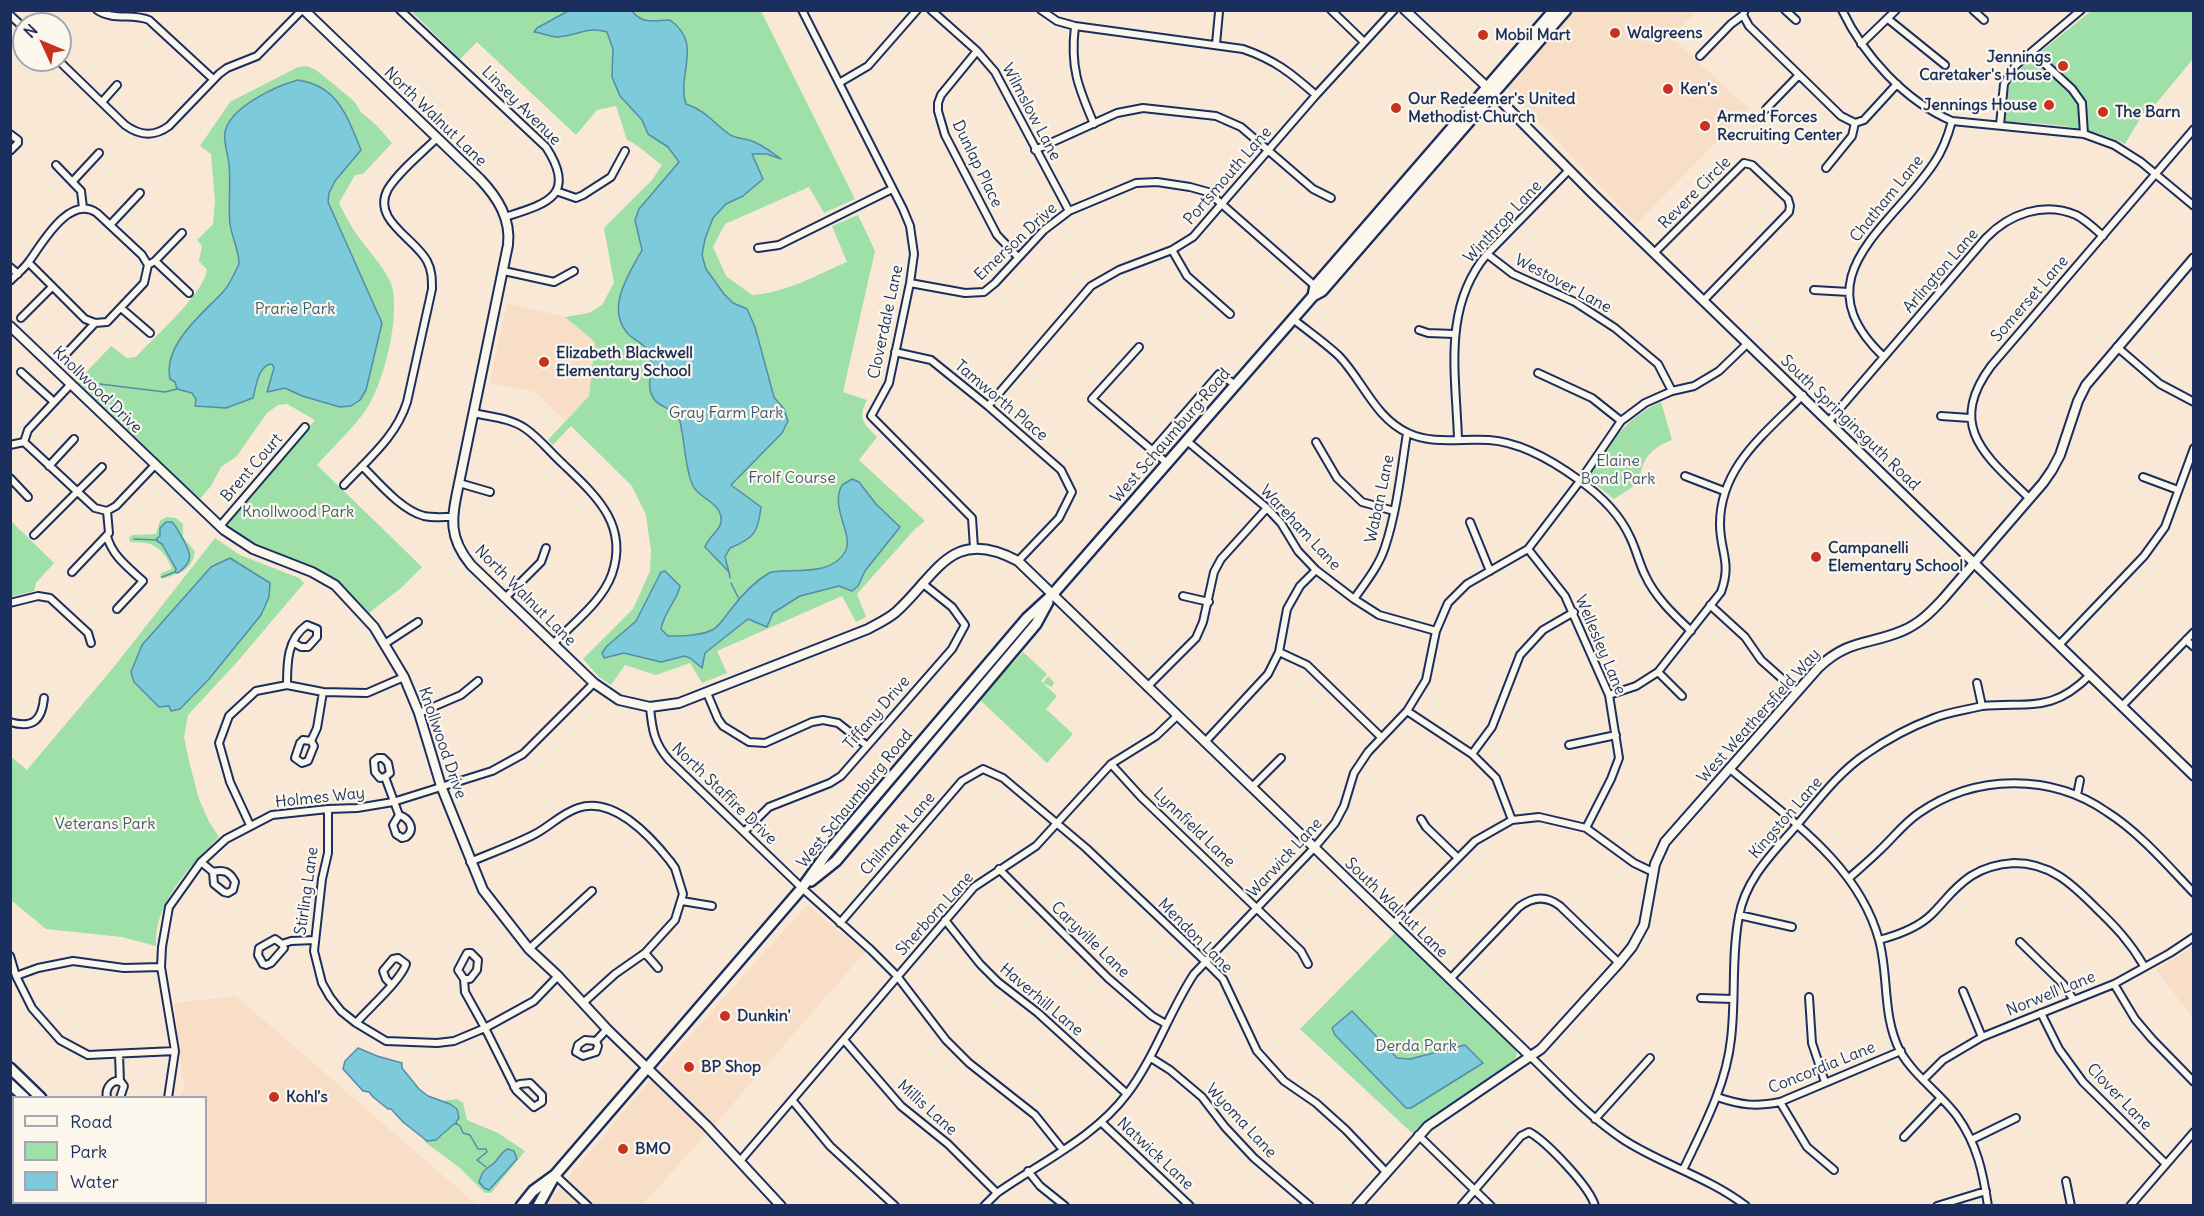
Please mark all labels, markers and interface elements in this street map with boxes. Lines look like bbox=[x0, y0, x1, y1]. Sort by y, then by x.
north arrow bbox=[12, 12, 72, 72]
text: N bbox=[19, 20, 42, 42]
place label: Walgreens bbox=[1627, 23, 1703, 43]
place label: Mobil Mart bbox=[1495, 25, 1571, 45]
marker: Walgreens bbox=[1608, 26, 1622, 40]
marker: Mobil Mart bbox=[1476, 28, 1490, 42]
place label: Jennings Caretaker's House bbox=[1919, 47, 2051, 85]
marker: Jennings Caretaker's House bbox=[2056, 59, 2070, 73]
street label: Wilmslow Lane bbox=[997, 60, 1065, 164]
street label: Linsey Avenue bbox=[477, 62, 565, 150]
street label: North Walnut Lane bbox=[380, 63, 490, 171]
place label: Ken's bbox=[1680, 79, 1717, 99]
marker: Ken's bbox=[1661, 82, 1675, 96]
place label: Our Redeemer's United Methodist Church bbox=[1408, 89, 1575, 127]
place label: Jennings House bbox=[1923, 95, 2037, 115]
marker: Jennings House bbox=[2042, 98, 2056, 112]
marker: Our Redeemer's United Methodist Church bbox=[1389, 101, 1403, 115]
place label: The Barn bbox=[2115, 102, 2180, 122]
marker: The Barn bbox=[2096, 105, 2110, 119]
place label: Armed Forces Recruiting Center bbox=[1717, 107, 1842, 145]
street label: Dunlap Place bbox=[948, 117, 1006, 211]
marker: Armed Forces Recruiting Center bbox=[1698, 119, 1712, 133]
street label: Portsmouth Lane bbox=[1180, 123, 1276, 229]
street label: Chatham Lane bbox=[1846, 152, 1928, 246]
street label: Revere Circle bbox=[1655, 153, 1735, 233]
street label: Winthrop Lane bbox=[1460, 177, 1546, 267]
street label: Emerson Drive bbox=[971, 199, 1061, 285]
street label: Arlington Lane bbox=[1899, 225, 1983, 317]
street label: Westover Lane bbox=[1511, 251, 1615, 317]
street label: Somerset Lane bbox=[1987, 252, 2073, 346]
street label: Cloverdale Lane bbox=[865, 263, 907, 381]
park label: Prarie Park bbox=[255, 299, 335, 319]
street label: Knollwood Drive bbox=[48, 342, 146, 438]
place label: Elizabeth Blackwell Elementary School bbox=[556, 343, 693, 381]
street label: South Springinsguth Road bbox=[1776, 351, 1924, 495]
marker: Elizabeth Blackwell Elementary School bbox=[537, 355, 551, 369]
street label: Tamworth Place bbox=[951, 356, 1051, 446]
street label: West Schaumburg Road bbox=[1107, 365, 1235, 507]
park label: Gray Farm Park bbox=[669, 403, 783, 423]
street label: Brent Court bbox=[217, 430, 287, 506]
park label: Elaine Bond Park bbox=[1580, 451, 1656, 489]
street label: Waban Lane bbox=[1361, 453, 1399, 545]
park label: Frolf Course bbox=[748, 468, 836, 488]
street label: Wareham Lane bbox=[1256, 481, 1344, 575]
park label: Knollwood Park bbox=[242, 502, 354, 522]
place label: Campanelli Elementary School bbox=[1828, 538, 1963, 576]
street label: North Walnut Lane bbox=[471, 542, 579, 650]
marker: Campanelli Elementary School bbox=[1809, 550, 1823, 564]
street label: Wellesley Lane bbox=[1570, 592, 1630, 698]
street label: West Weathersfield Way bbox=[1694, 645, 1824, 787]
street label: Tiffany Drive bbox=[840, 672, 914, 754]
street label: Knollwood Drive bbox=[414, 685, 470, 801]
street label: West Schaumburg Road bbox=[793, 726, 917, 872]
street label: North Staffire Drive bbox=[668, 739, 780, 849]
street label: Kingston Lane bbox=[1745, 773, 1827, 863]
street label: Holmes Way bbox=[274, 784, 366, 812]
street label: Lynnfield Lane bbox=[1149, 784, 1239, 872]
street label: Chilmark Lane bbox=[857, 788, 939, 880]
park label: Veterans Park bbox=[55, 814, 155, 834]
street label: Warwick Lane bbox=[1243, 814, 1327, 902]
street label: Stirling Lane bbox=[291, 846, 323, 936]
street label: South Walnut Lane bbox=[1341, 854, 1451, 962]
street label: Sherborn Lane bbox=[892, 868, 978, 960]
street label: Mendon Lane bbox=[1154, 895, 1236, 977]
street label: Caryville Lane bbox=[1047, 898, 1133, 982]
street label: Haverhill Lane bbox=[995, 960, 1087, 1040]
street label: Norwell Lane bbox=[2004, 967, 2098, 1021]
place label: Dunkin' bbox=[737, 1006, 791, 1026]
marker: Dunkin' bbox=[718, 1009, 732, 1023]
park label: Derda Park bbox=[1375, 1036, 1457, 1056]
street label: Concordia Lane bbox=[1766, 1038, 1878, 1098]
place label: BP Shop bbox=[701, 1057, 761, 1077]
marker: BP Shop bbox=[682, 1060, 696, 1074]
street label: Clover Lane bbox=[2082, 1060, 2156, 1134]
street label: Millis Lane bbox=[893, 1076, 961, 1140]
street label: Wyoma Lane bbox=[1202, 1080, 1280, 1162]
place label: Kohl's bbox=[286, 1087, 328, 1107]
marker: Kohl's bbox=[267, 1090, 281, 1104]
legend bbox=[12, 1096, 207, 1204]
text: Road bbox=[70, 1110, 112, 1133]
street label: Natwick Lane bbox=[1113, 1114, 1197, 1194]
place label: BMO bbox=[635, 1139, 671, 1159]
text: Park bbox=[70, 1140, 107, 1163]
marker: BMO bbox=[616, 1142, 630, 1156]
text: Water bbox=[70, 1170, 119, 1193]

